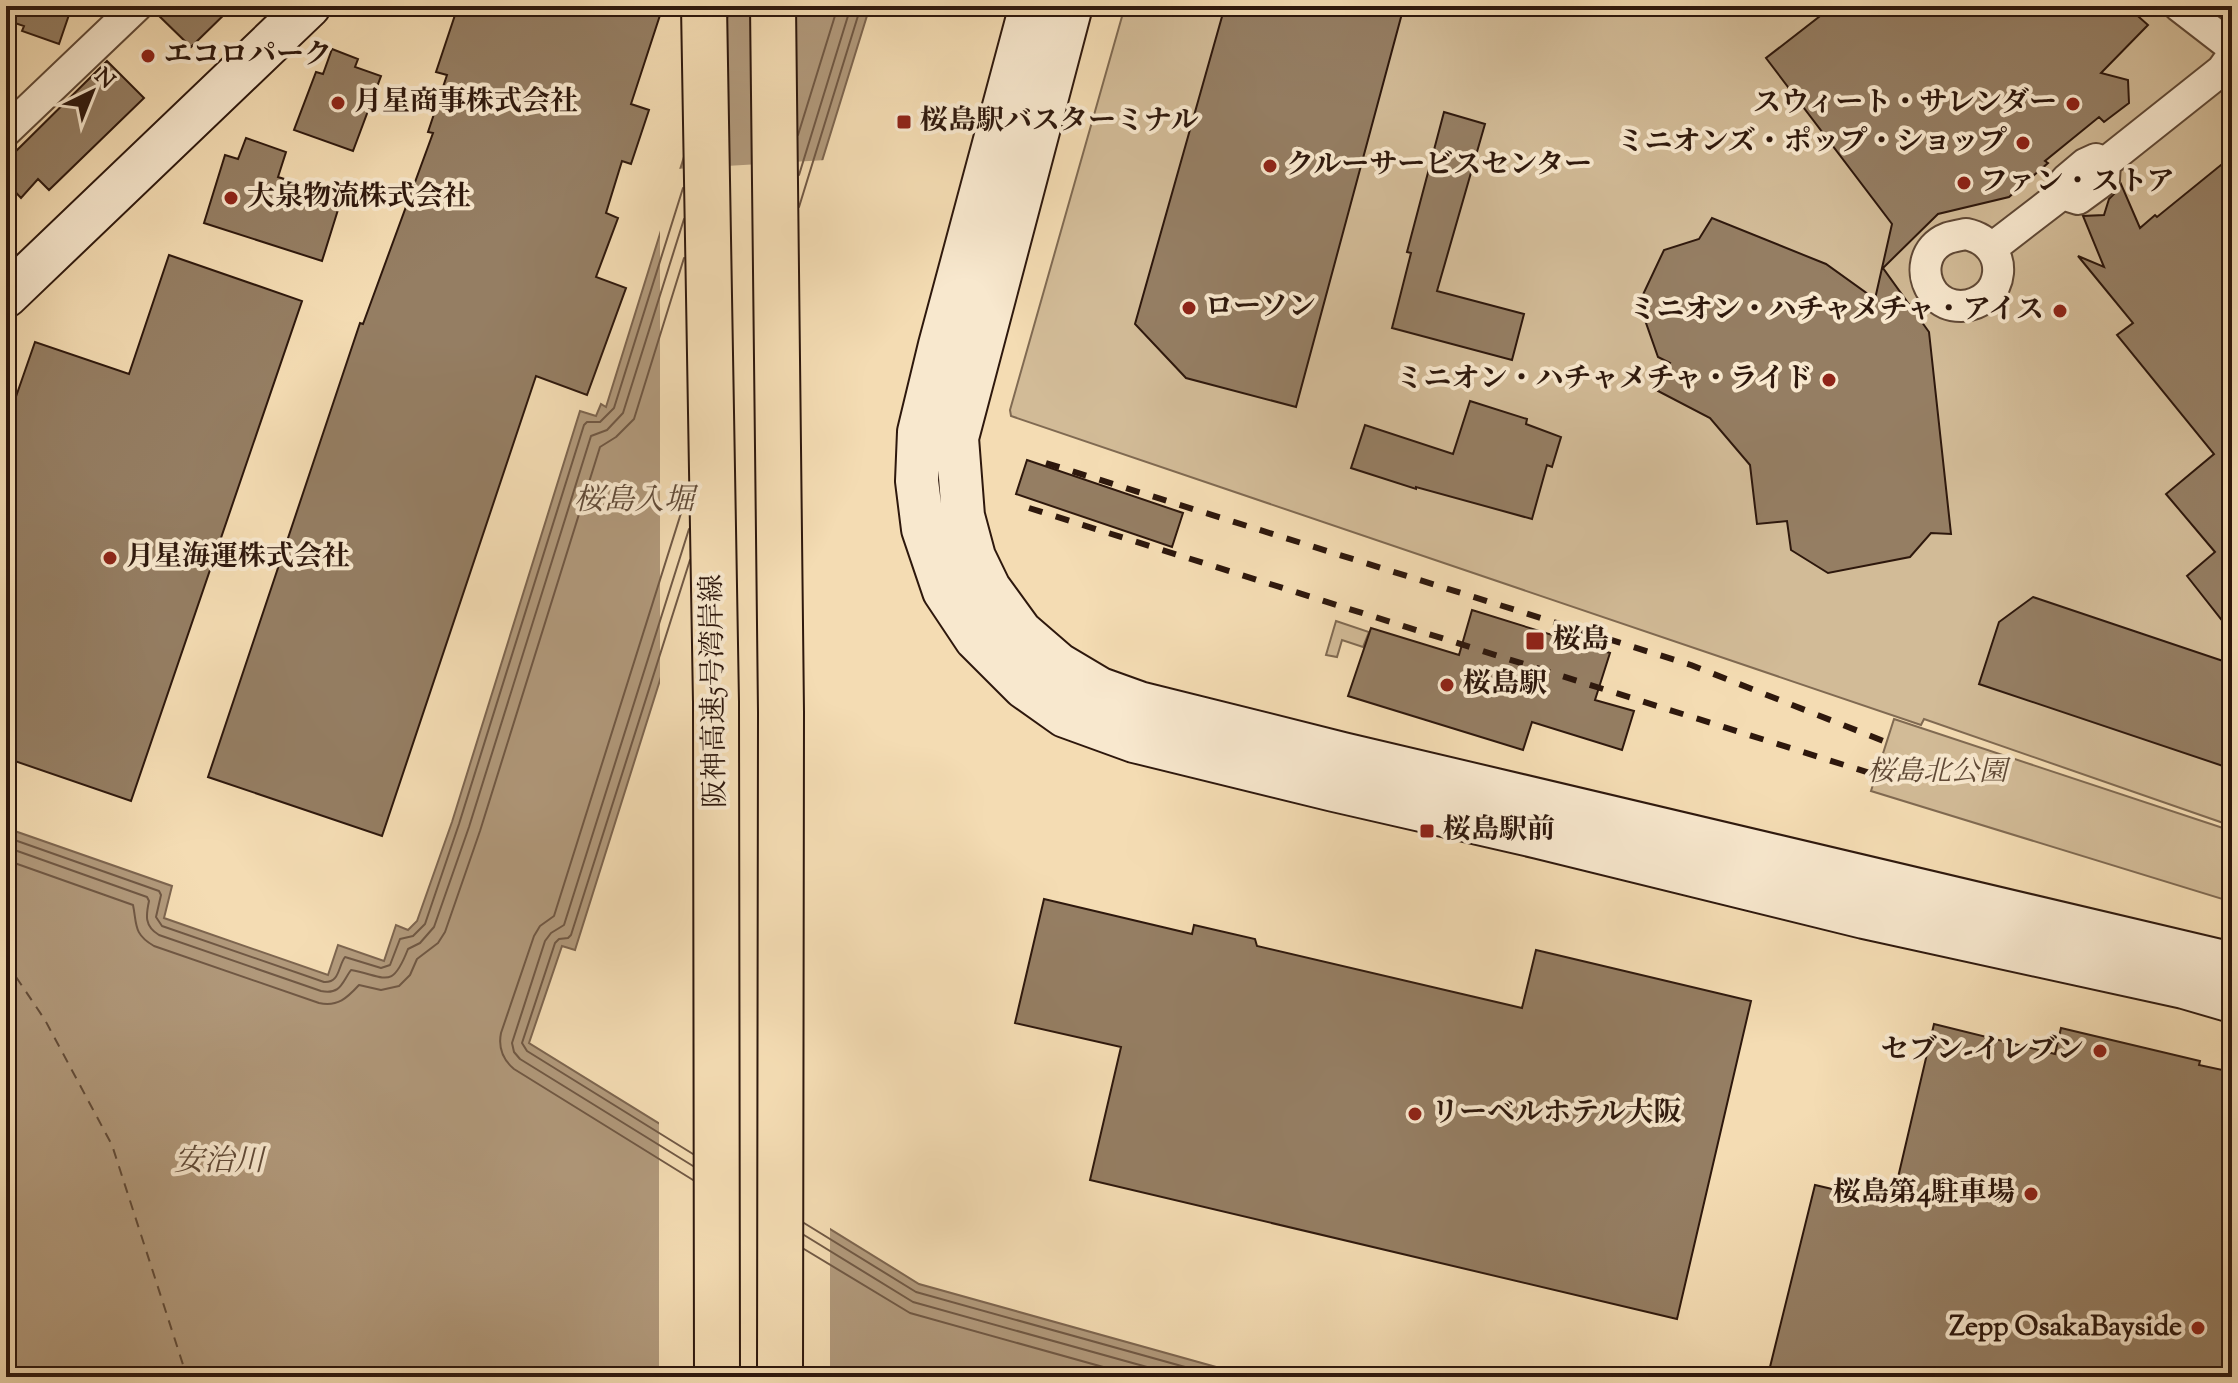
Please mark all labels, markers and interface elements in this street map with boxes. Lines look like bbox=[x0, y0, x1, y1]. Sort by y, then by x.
place label: エコロパーク bbox=[164, 36, 332, 76]
marker: エコロパーク bbox=[139, 47, 157, 65]
north arrow bbox=[52, 52, 132, 132]
text: N bbox=[86, 62, 121, 98]
place label: 月星商事株式会社 bbox=[354, 83, 578, 123]
place label: スウィート・サレンダー bbox=[1753, 84, 2057, 124]
marker: 月星商事株式会社 bbox=[329, 94, 347, 112]
marker: スウィート・サレンダー bbox=[2064, 95, 2082, 113]
place label: 桜島駅バスターミナル bbox=[920, 102, 1199, 142]
marker: 桜島駅バスターミナル bbox=[895, 113, 913, 131]
place label: ミニオンズ・ポップ・ショップ bbox=[1616, 123, 2007, 163]
marker: ミニオンズ・ポップ・ショップ bbox=[2014, 134, 2032, 152]
place label: クルーサービスセンター bbox=[1286, 146, 1592, 186]
marker: クルーサービスセンター bbox=[1261, 157, 1279, 175]
place label: ファン・ストア bbox=[1980, 163, 2175, 203]
marker: ファン・ストア bbox=[1955, 174, 1973, 192]
place label: 大泉物流株式会社 bbox=[247, 178, 471, 218]
marker: 大泉物流株式会社 bbox=[222, 189, 240, 207]
place label: ローソン bbox=[1205, 288, 1316, 328]
place label: ミニオン・ハチャメチャ・アイス bbox=[1628, 291, 2044, 331]
marker: ローソン bbox=[1180, 299, 1198, 317]
marker: ミニオン・ハチャメチャ・アイス bbox=[2051, 302, 2069, 320]
place label: ミニオン・ハチャメチャ・ライド bbox=[1396, 360, 1813, 400]
marker: ミニオン・ハチャメチャ・ライド bbox=[1820, 371, 1838, 389]
water label: 桜島入堀 bbox=[574, 480, 699, 523]
place label: 月星海運株式会社 bbox=[126, 538, 350, 578]
marker: 月星海運株式会社 bbox=[101, 549, 119, 567]
street label: 阪神高速5号湾岸線 bbox=[693, 574, 737, 808]
place label: 桜島 bbox=[1553, 621, 1609, 661]
marker: 桜島 bbox=[1524, 630, 1546, 652]
place label: 桜島駅 bbox=[1463, 665, 1547, 705]
marker: 桜島駅 bbox=[1438, 676, 1456, 694]
park label: 桜島北公園 bbox=[1867, 753, 2011, 793]
place label: 桜島駅前 bbox=[1443, 811, 1555, 851]
marker: 桜島駅前 bbox=[1418, 822, 1436, 840]
place label: セブン-イレブン bbox=[1881, 1031, 2084, 1071]
marker: セブン-イレブン bbox=[2091, 1042, 2109, 1060]
place label: リーベルホテル大阪 bbox=[1431, 1094, 1682, 1134]
marker: リーベルホテル大阪 bbox=[1406, 1105, 1424, 1123]
water label: 安治川 bbox=[174, 1141, 267, 1184]
place label: 桜島第4駐車場 bbox=[1833, 1174, 2015, 1214]
marker: 桜島第4駐車場 bbox=[2022, 1185, 2040, 1203]
place label: Zepp OsakaBayside bbox=[1949, 1308, 2182, 1348]
marker: Zepp OsakaBayside bbox=[2189, 1319, 2207, 1337]

